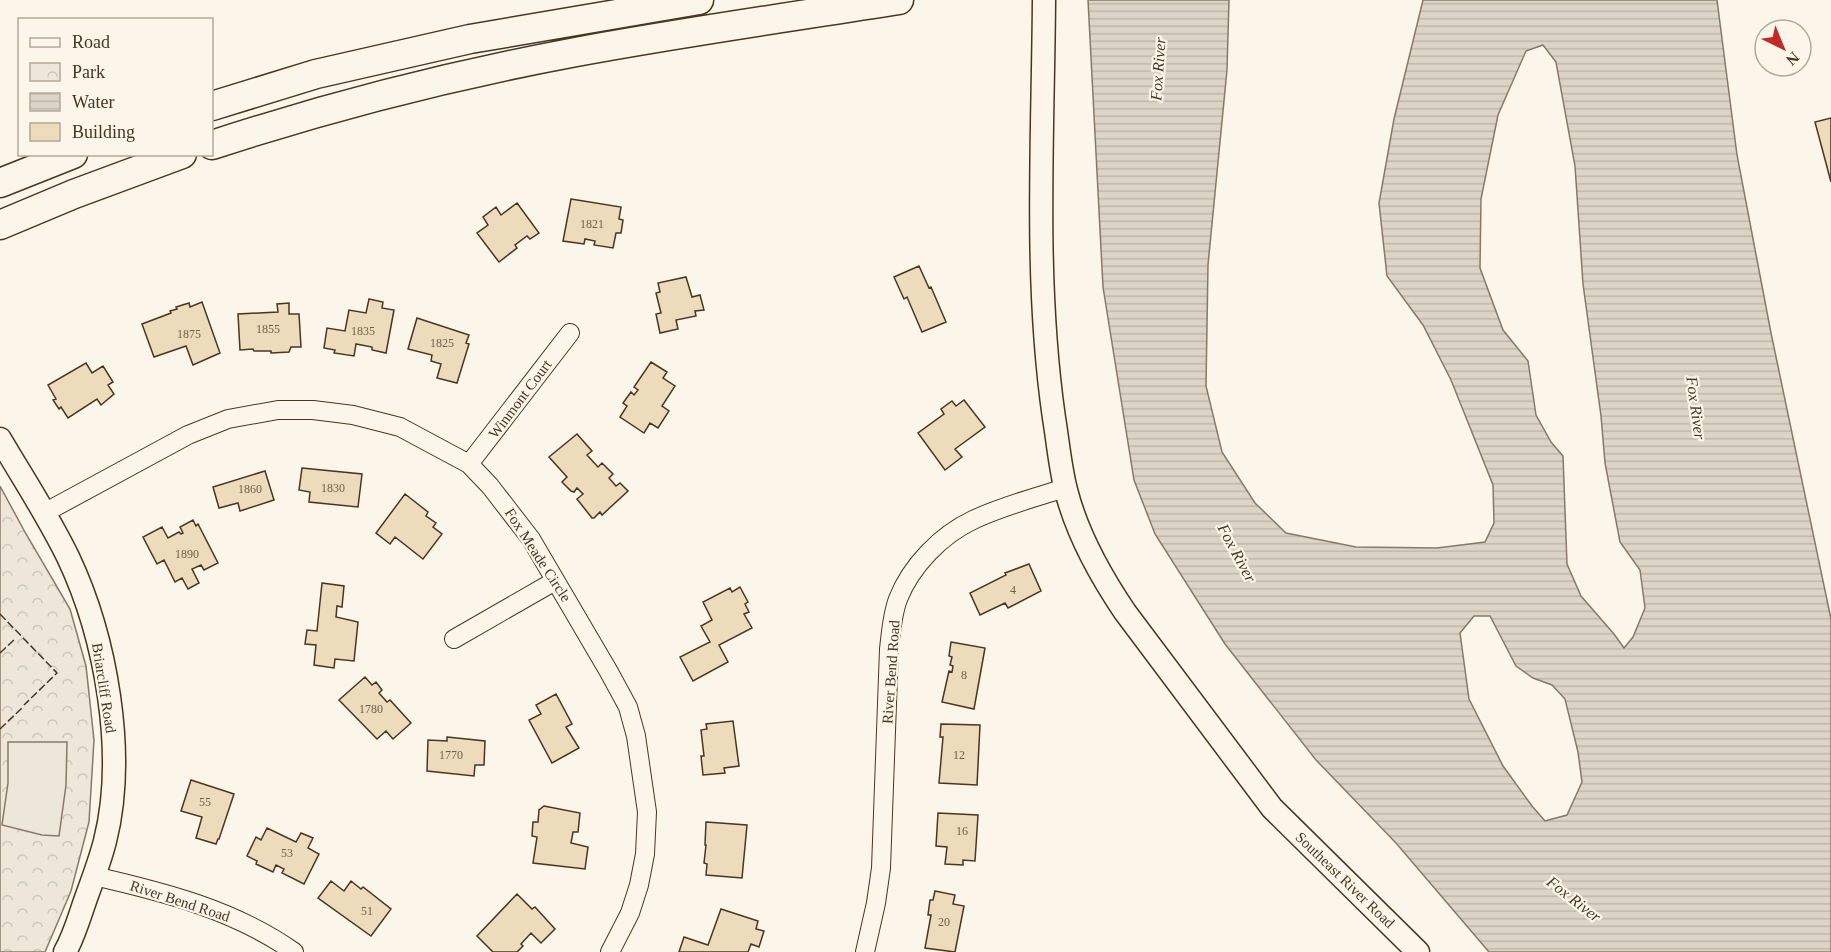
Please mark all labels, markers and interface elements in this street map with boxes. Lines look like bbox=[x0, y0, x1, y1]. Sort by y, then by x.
legend bbox=[18, 18, 213, 156]
north arrow bbox=[1753, 18, 1813, 78]
text: Road bbox=[72, 32, 110, 52]
water label: Fox River bbox=[1147, 36, 1169, 102]
text: N bbox=[1783, 48, 1803, 69]
text: Park bbox=[72, 62, 105, 82]
text: Water bbox=[72, 92, 115, 112]
text: Building bbox=[72, 122, 135, 142]
house number: 1821 bbox=[580, 217, 604, 231]
house number: 1855 bbox=[256, 322, 280, 336]
house number: 1835 bbox=[351, 324, 375, 338]
house number: 1875 bbox=[177, 327, 201, 341]
house number: 1825 bbox=[430, 336, 454, 350]
street label: Winmont Court bbox=[485, 356, 555, 441]
water label: Fox River bbox=[1683, 374, 1709, 441]
house number: 1830 bbox=[321, 481, 345, 495]
house number: 1860 bbox=[238, 482, 262, 496]
street label: Fox Meade Circle bbox=[502, 505, 574, 605]
water label: Fox River bbox=[1214, 520, 1260, 586]
house number: 1890 bbox=[175, 547, 199, 561]
house number: 4 bbox=[1010, 583, 1016, 597]
street label: River Bend Road bbox=[879, 619, 903, 725]
street label: Briarcliff Road bbox=[89, 642, 119, 735]
house number: 8 bbox=[961, 668, 967, 682]
house number: 1780 bbox=[359, 702, 383, 716]
house number: 1770 bbox=[439, 748, 463, 762]
house number: 12 bbox=[953, 748, 965, 762]
house number: 55 bbox=[199, 795, 211, 809]
house number: 16 bbox=[956, 824, 968, 838]
street label: Southeast River Road bbox=[1292, 829, 1398, 932]
house number: 53 bbox=[281, 846, 293, 860]
water label: Fox River bbox=[1543, 872, 1605, 926]
street label: River Bend Road bbox=[128, 877, 232, 925]
house number: 51 bbox=[361, 904, 373, 918]
house number: 20 bbox=[938, 915, 950, 929]

